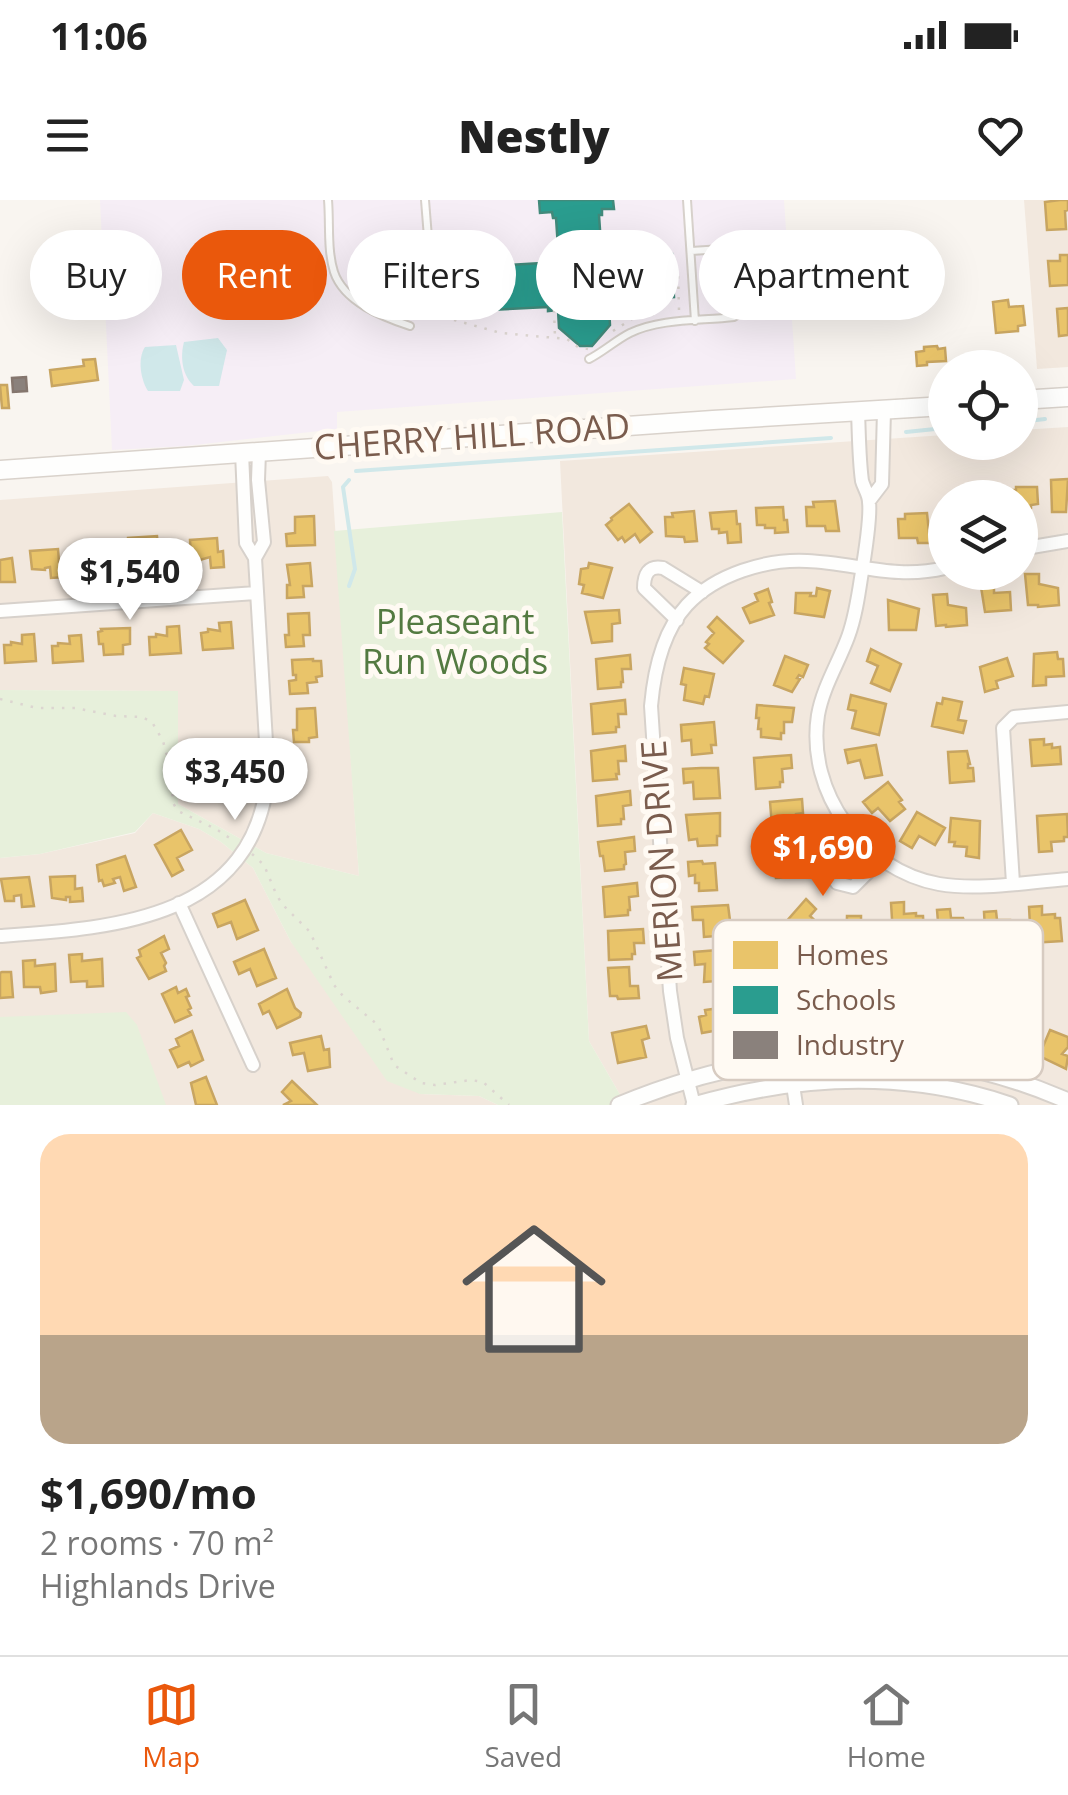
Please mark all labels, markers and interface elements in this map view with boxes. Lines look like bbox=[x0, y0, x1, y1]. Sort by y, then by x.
text: 11:06 bbox=[50, 9, 148, 61]
text: Nestly bbox=[458, 105, 610, 166]
icon: menu bbox=[40, 108, 95, 163]
icon: heart bbox=[973, 108, 1028, 163]
chip: Buy bbox=[30, 230, 162, 320]
chip: Rent bbox=[182, 230, 327, 320]
chip: Filters bbox=[347, 230, 516, 320]
chip: New bbox=[536, 230, 679, 320]
chip: Apartment bbox=[699, 230, 945, 320]
map controls bbox=[928, 350, 1038, 590]
button: locate bbox=[928, 350, 1038, 460]
street label: CHERRY HILL ROAD bbox=[312, 401, 632, 470]
button: layers bbox=[928, 480, 1038, 590]
pin: $1,540 bbox=[49, 538, 211, 623]
text: $1,540 bbox=[80, 549, 180, 592]
park label: Pleaseant Run Woods bbox=[362, 597, 548, 684]
pin: $3,450 bbox=[154, 738, 316, 823]
street label: MERION DRIVE bbox=[629, 739, 692, 983]
text: $3,450 bbox=[185, 749, 285, 792]
pin: $1,690 bbox=[742, 814, 904, 899]
text: $1,690 bbox=[773, 825, 873, 868]
legend bbox=[713, 920, 1043, 1080]
text: Homes bbox=[796, 935, 888, 973]
text: Schools bbox=[796, 980, 896, 1018]
text: Industry bbox=[796, 1025, 905, 1063]
icon: home bbox=[444, 1199, 624, 1379]
text: $1,690/mo bbox=[40, 1464, 257, 1521]
text: 2 rooms · 70 m² bbox=[40, 1521, 274, 1564]
text: Highlands Drive bbox=[40, 1564, 276, 1607]
tab: Map bbox=[142, 1677, 200, 1775]
tab: Saved bbox=[484, 1677, 562, 1775]
tab: Home bbox=[847, 1677, 926, 1775]

